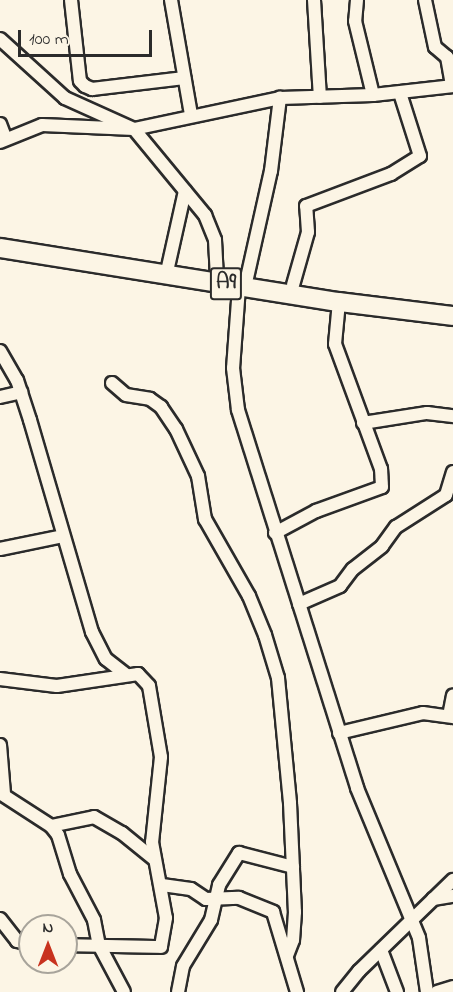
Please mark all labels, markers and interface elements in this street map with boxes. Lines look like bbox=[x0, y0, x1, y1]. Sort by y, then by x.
scale bar bbox=[21, 18, 154, 56]
text: 100 m bbox=[29, 27, 69, 53]
road number: A9 bbox=[210, 265, 242, 303]
north arrow bbox=[18, 914, 78, 974]
text: N bbox=[43, 916, 53, 940]

